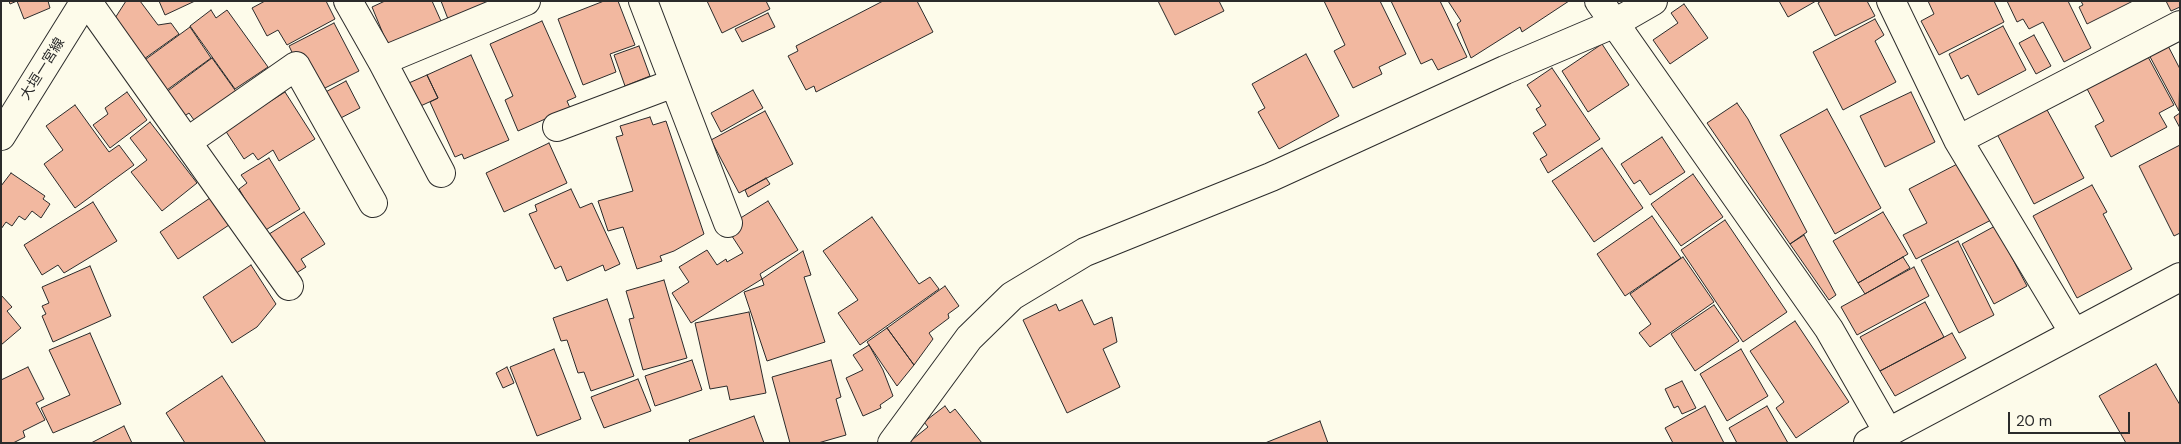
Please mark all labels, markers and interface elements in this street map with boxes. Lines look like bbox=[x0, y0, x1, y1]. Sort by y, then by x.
street label: 大垣一宮線 bbox=[17, 35, 69, 103]
scale bar bbox=[2011, 402, 2134, 434]
text: 20 m bbox=[2016, 411, 2052, 431]

